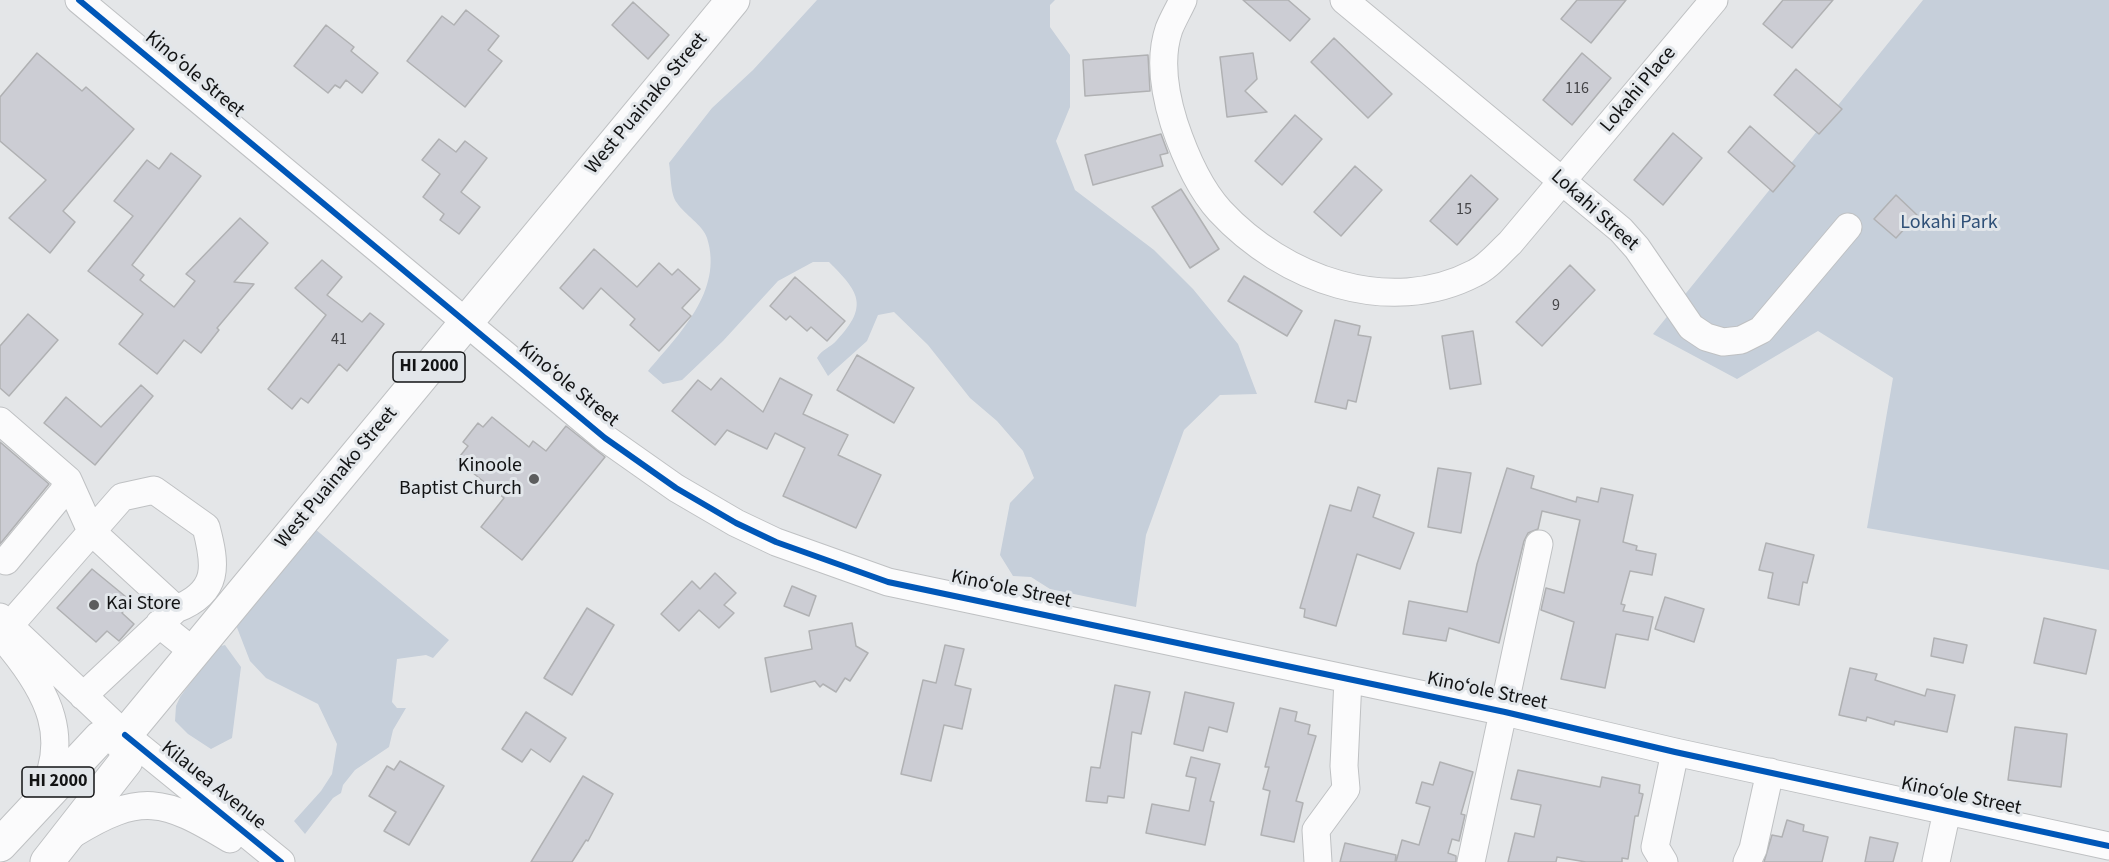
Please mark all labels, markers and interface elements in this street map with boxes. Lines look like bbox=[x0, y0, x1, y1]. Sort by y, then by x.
street label: Kinoʻole Street bbox=[139, 26, 249, 124]
street label: West Puainako Street bbox=[581, 28, 713, 180]
street label: Lokahi Place bbox=[1596, 42, 1682, 138]
house number: 116 bbox=[1565, 79, 1589, 99]
street label: Lokahi Street bbox=[1545, 165, 1643, 257]
house number: 15 bbox=[1456, 200, 1472, 220]
park label: Lokahi Park bbox=[1900, 212, 1998, 236]
house number: 9 bbox=[1552, 296, 1560, 316]
house number: 41 bbox=[331, 330, 347, 350]
street label: Kinoʻole Street bbox=[513, 337, 623, 433]
road number: HI 2000 bbox=[393, 352, 465, 382]
street label: West Puainako Street bbox=[271, 402, 403, 554]
place label: Kinoole Baptist Church bbox=[399, 455, 522, 502]
marker: Kinoole Baptist Church bbox=[527, 472, 541, 486]
street label: Kinoʻole Street bbox=[949, 566, 1073, 614]
place label: Kai Store bbox=[106, 593, 181, 617]
marker: Kai Store bbox=[87, 598, 101, 612]
street label: Kinoʻole Street bbox=[1425, 668, 1549, 716]
street label: Kilauea Avenue bbox=[156, 736, 270, 836]
road number: HI 2000 bbox=[22, 767, 94, 797]
street label: Kinoʻole Street bbox=[1899, 773, 2023, 821]

